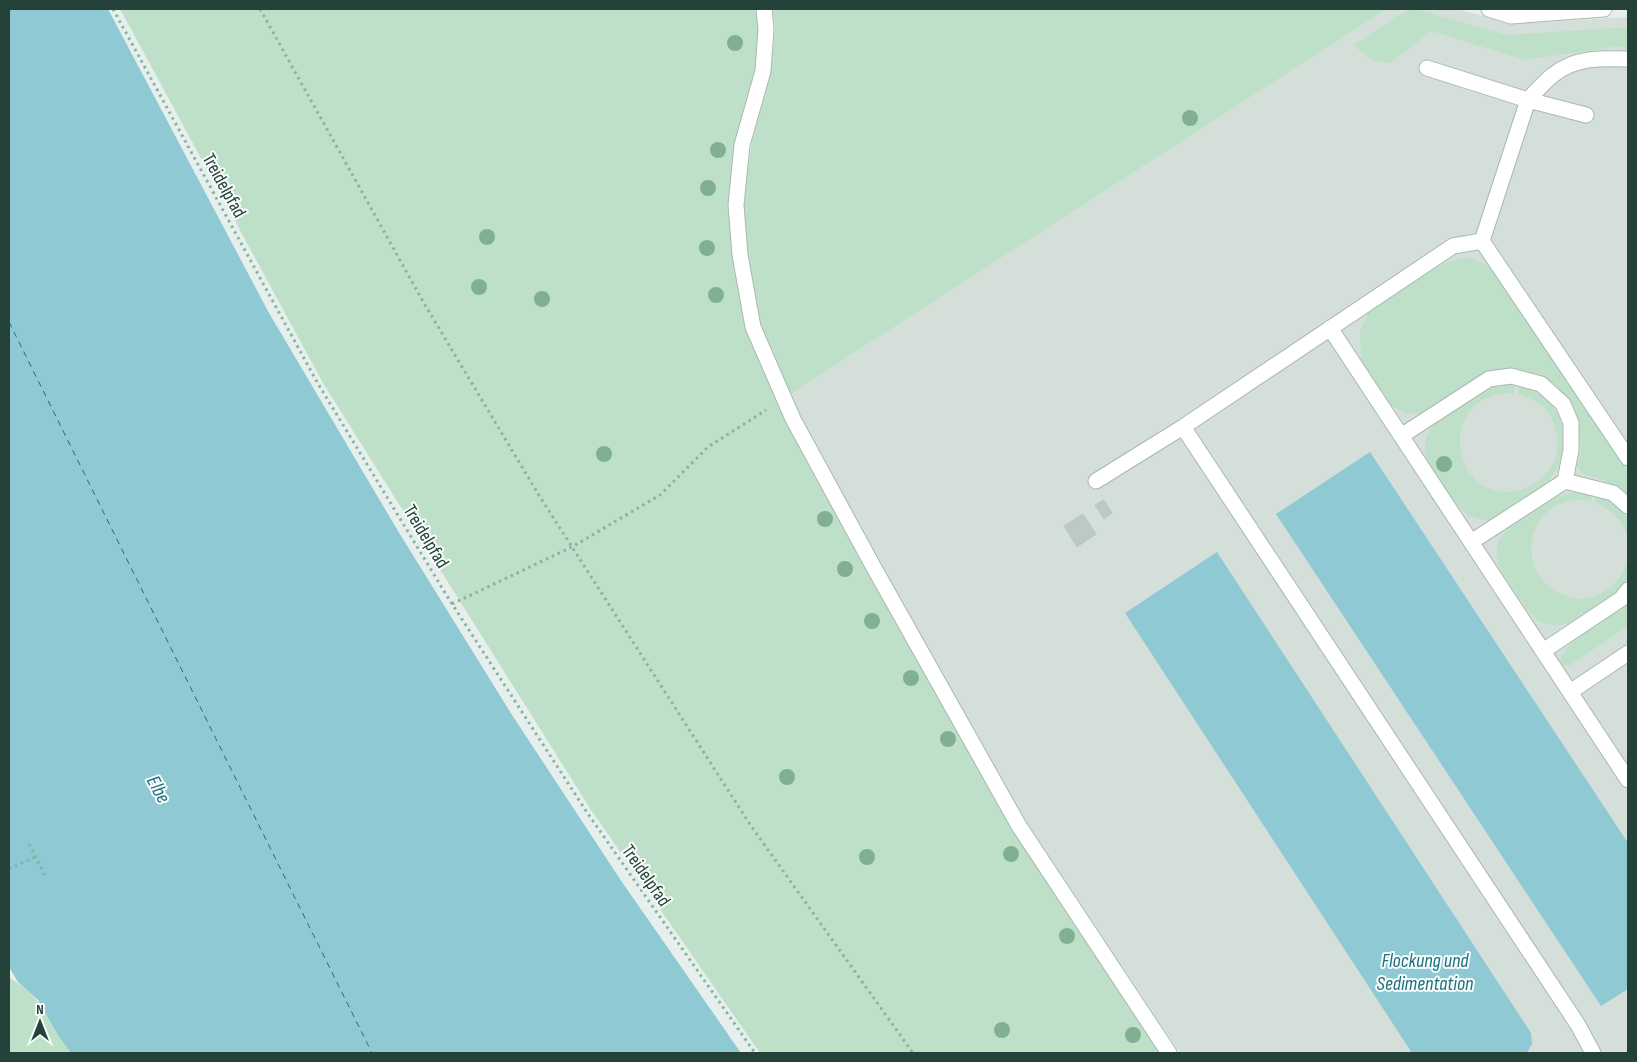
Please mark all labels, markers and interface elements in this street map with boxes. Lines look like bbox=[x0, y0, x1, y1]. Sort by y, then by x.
street label: Treidelpfad bbox=[197, 150, 251, 222]
street label: Treidelpfad bbox=[398, 501, 454, 573]
water label: Elbe bbox=[141, 772, 175, 807]
street label: Treidelpfad bbox=[616, 841, 675, 911]
water label: Flockung und Sedimentation bbox=[1377, 949, 1473, 996]
north arrow bbox=[15, 997, 65, 1047]
text: N bbox=[36, 1001, 44, 1018]

